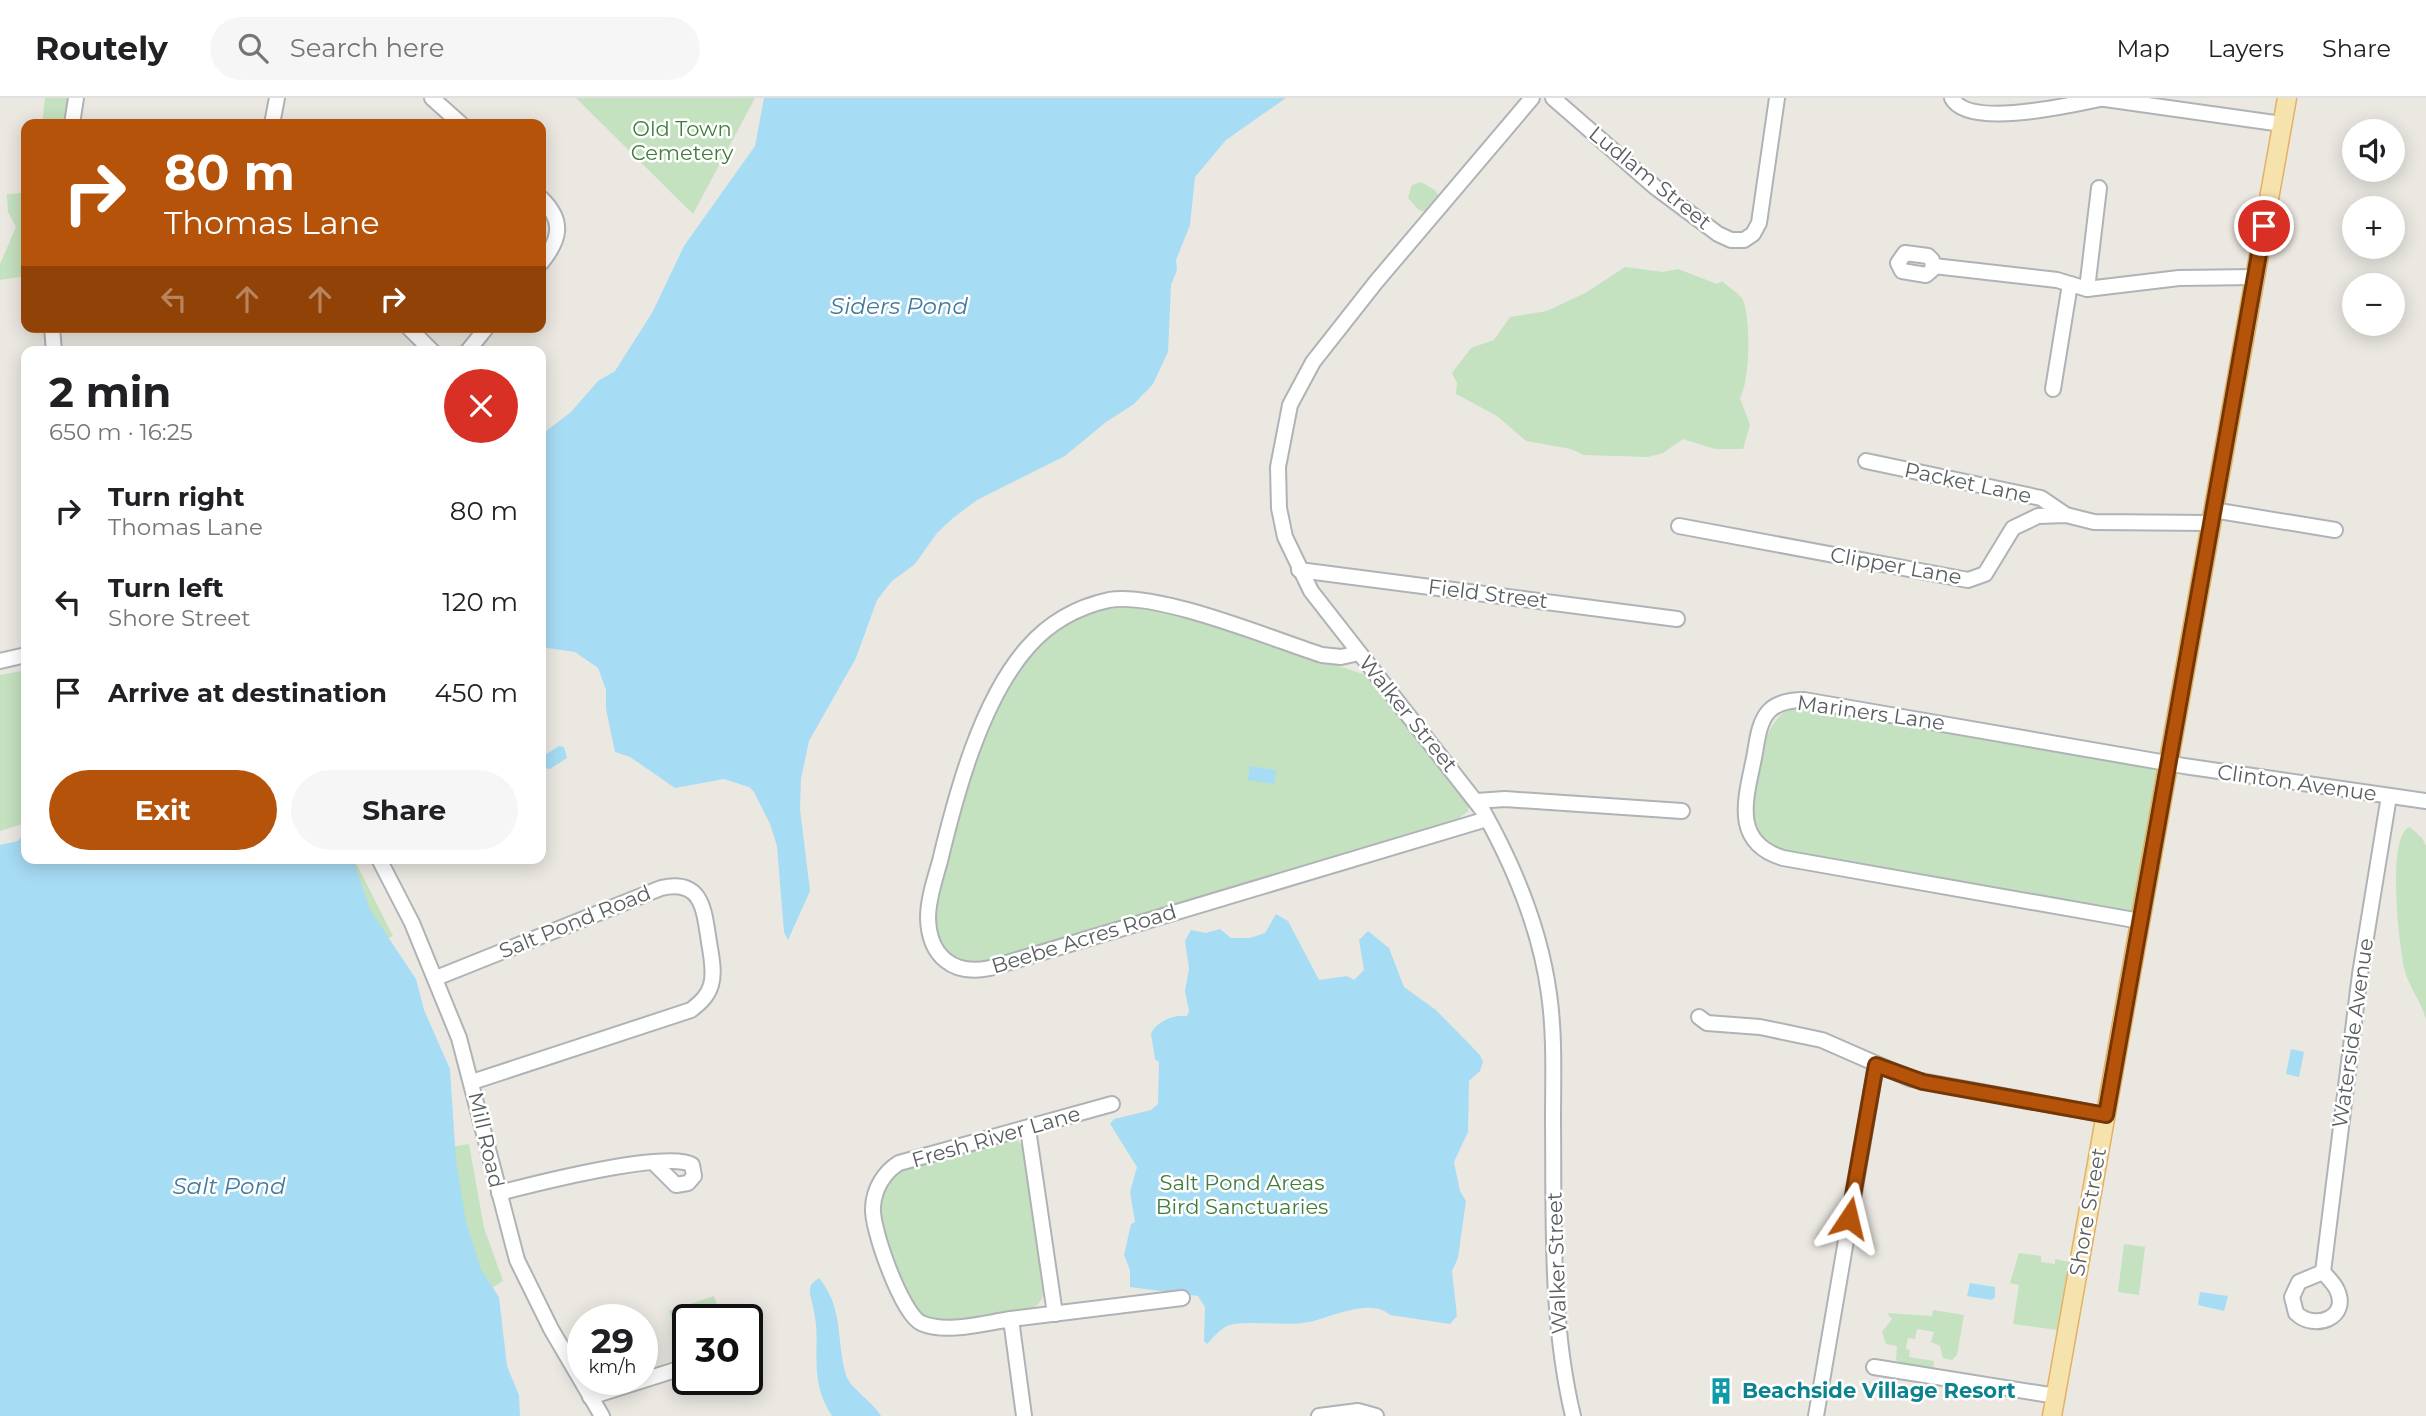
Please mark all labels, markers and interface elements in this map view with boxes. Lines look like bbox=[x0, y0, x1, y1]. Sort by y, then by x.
search box bbox=[210, 17, 700, 80]
text: Routely bbox=[35, 28, 168, 68]
icon: search bbox=[234, 29, 272, 67]
text: Search here bbox=[290, 32, 445, 64]
text: Map bbox=[2116, 34, 2170, 63]
text: Layers bbox=[2208, 34, 2284, 63]
text: Share bbox=[2322, 34, 2391, 63]
park label: Old Town Cemetery bbox=[631, 116, 734, 165]
map controls bbox=[2342, 119, 2405, 336]
button: sound bbox=[2342, 119, 2405, 182]
street label: Ludlam Street bbox=[1584, 121, 1716, 234]
text: 80 m bbox=[164, 143, 295, 202]
icon: right bbox=[49, 147, 140, 238]
pin bbox=[2234, 196, 2294, 256]
button: + bbox=[2342, 196, 2405, 259]
text: Thomas Lane bbox=[164, 203, 380, 242]
icon: arrive bbox=[2245, 207, 2283, 245]
button: − bbox=[2342, 273, 2405, 336]
icon: left bbox=[155, 280, 193, 318]
icon: ahead bbox=[228, 280, 266, 318]
icon: ahead bbox=[301, 280, 339, 318]
icon: right bbox=[374, 280, 412, 318]
water label: Siders Pond bbox=[830, 292, 968, 320]
text: 2 min bbox=[49, 366, 171, 418]
button: close bbox=[444, 369, 518, 443]
text: 650 m · 16:25 bbox=[49, 418, 193, 446]
street label: Packet Lane bbox=[1902, 457, 2034, 508]
text: Turn right bbox=[108, 481, 244, 513]
icon: right bbox=[49, 492, 87, 530]
text: 80 m bbox=[450, 495, 518, 527]
text: Thomas Lane bbox=[108, 513, 263, 541]
street label: Clipper Lane bbox=[1828, 542, 1964, 589]
text: Turn left bbox=[108, 572, 224, 604]
street label: Field Street bbox=[1427, 574, 1549, 613]
icon: left bbox=[49, 583, 87, 621]
text: 120 m bbox=[442, 586, 518, 618]
text: Shore Street bbox=[108, 604, 251, 632]
street label: Walker Street bbox=[1354, 650, 1463, 777]
icon: arrive bbox=[49, 674, 87, 712]
text: Arrive at destination bbox=[108, 677, 387, 709]
text: 450 m bbox=[435, 677, 518, 709]
street label: Mariners Lane bbox=[1796, 690, 1947, 735]
street label: Clinton Avenue bbox=[2216, 759, 2378, 806]
button: Exit bbox=[49, 770, 277, 850]
button: Share bbox=[291, 770, 518, 850]
street label: Salt Pond Road bbox=[495, 880, 654, 963]
street label: Beebe Acres Road bbox=[988, 899, 1179, 979]
street label: Waterside Avenue bbox=[2327, 936, 2378, 1129]
street label: Mill Road bbox=[463, 1090, 510, 1190]
street label: Fresh River Lane bbox=[909, 1101, 1083, 1173]
street label: Shore Street bbox=[2064, 1146, 2111, 1278]
park label: Salt Pond Areas Bird Sanctuaries bbox=[1156, 1170, 1328, 1219]
water label: Salt Pond bbox=[172, 1172, 286, 1200]
position arrow bbox=[1812, 1181, 1886, 1255]
street label: Walker Street bbox=[1542, 1191, 1571, 1335]
speed limit sign: 30 bbox=[672, 1304, 763, 1395]
text: 29 bbox=[591, 1319, 634, 1362]
text: km/h bbox=[588, 1356, 637, 1378]
building icon: Beachside Village Resort bbox=[1706, 1376, 1736, 1406]
place label: Beachside Village Resort bbox=[1742, 1378, 2016, 1403]

